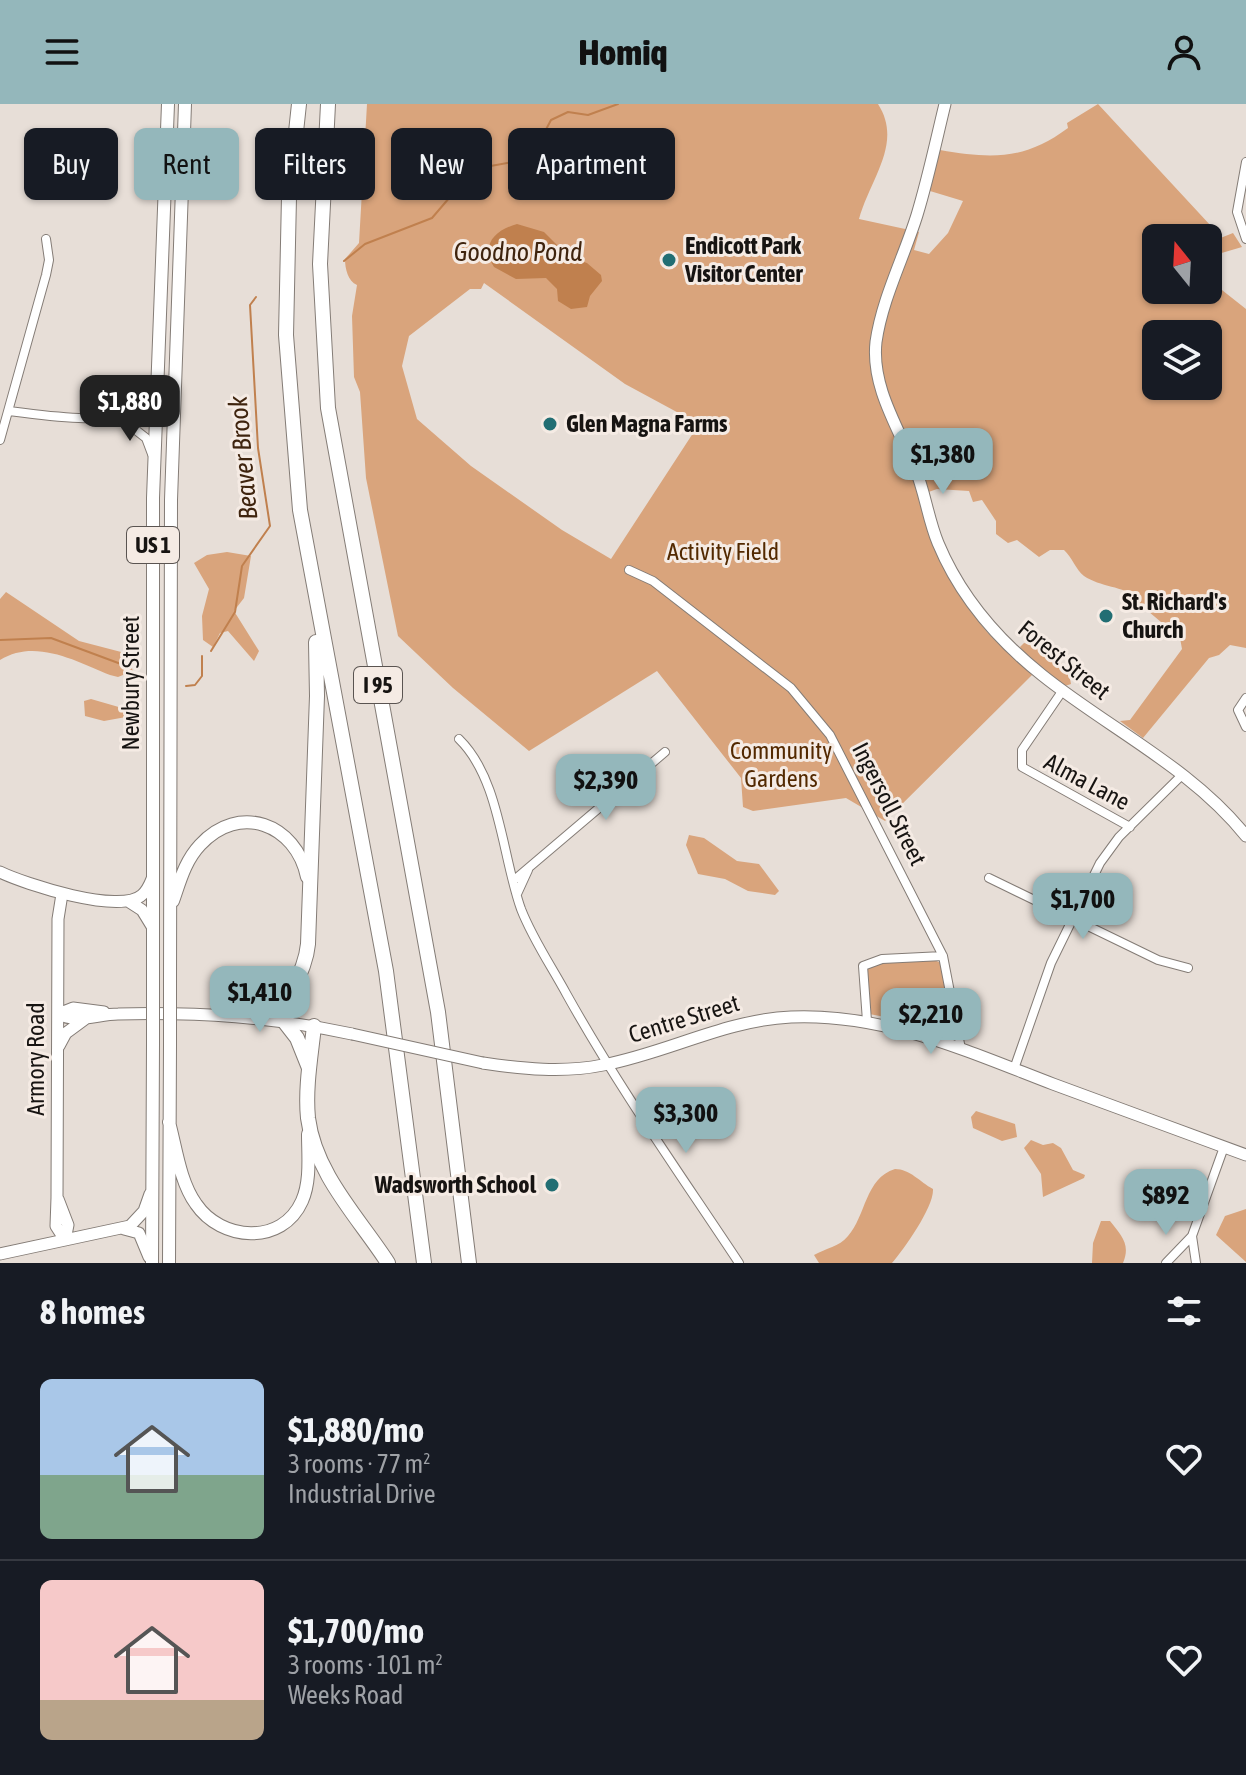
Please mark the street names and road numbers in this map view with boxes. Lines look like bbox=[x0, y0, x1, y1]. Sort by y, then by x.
road number: US 1 bbox=[127, 527, 179, 563]
street label: Newbury Street bbox=[117, 615, 144, 751]
street label: Forest Street bbox=[1013, 615, 1116, 705]
road number: I 95 bbox=[354, 667, 402, 703]
street label: Ingersoll Street bbox=[847, 738, 932, 870]
street label: Alma Lane bbox=[1040, 748, 1135, 815]
street label: Centre Street bbox=[625, 989, 742, 1048]
street label: Armory Road bbox=[22, 1002, 49, 1116]

